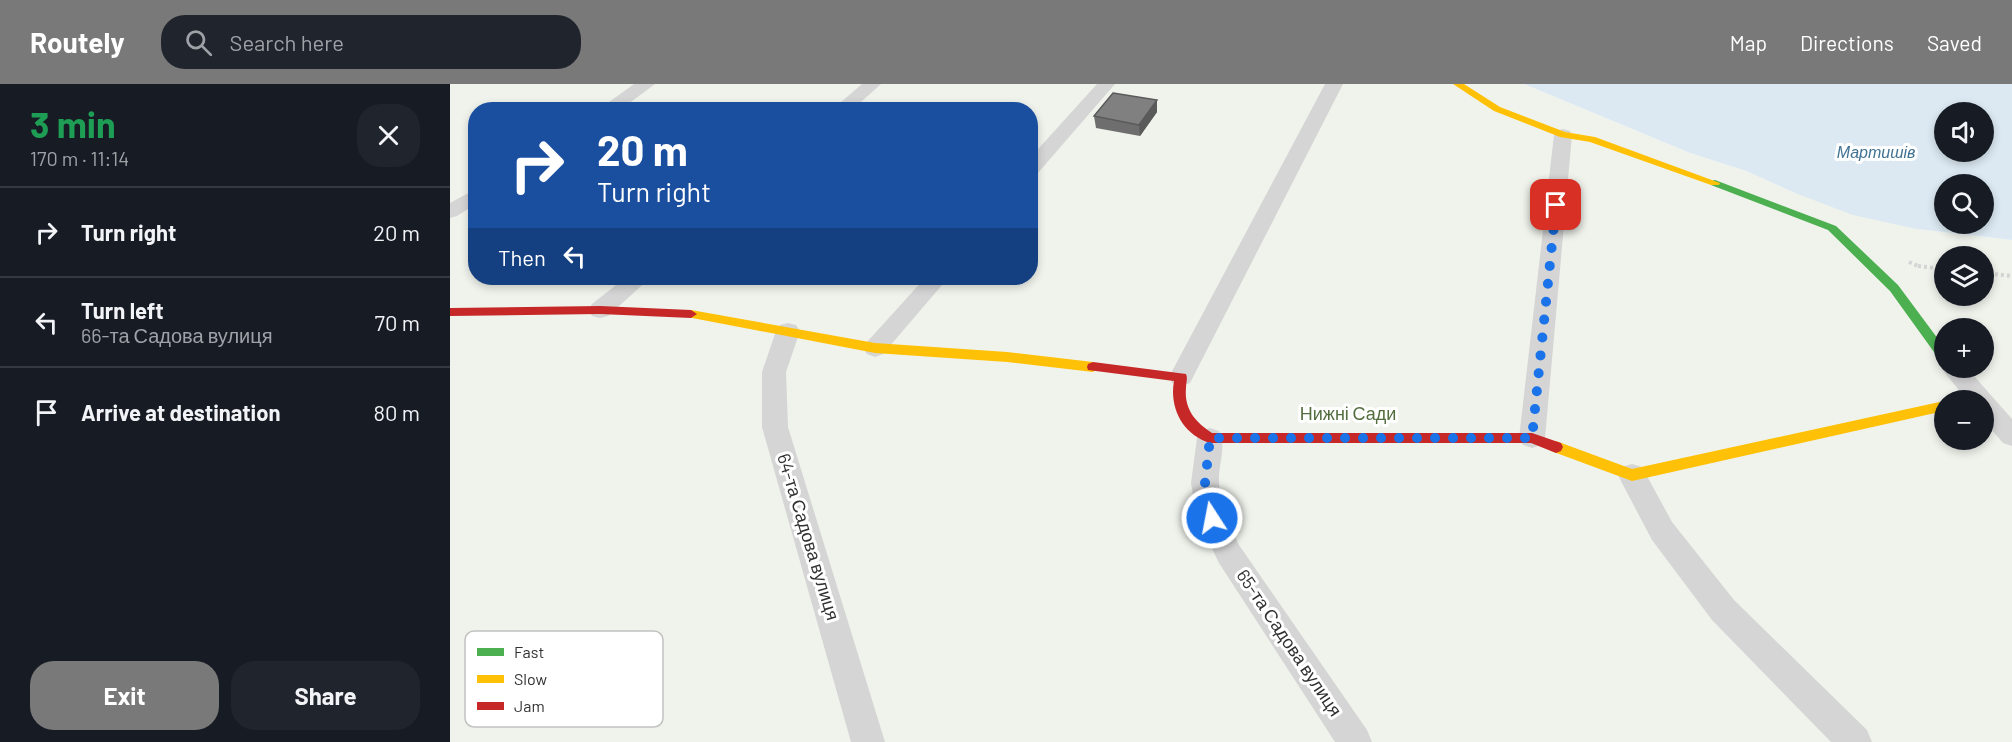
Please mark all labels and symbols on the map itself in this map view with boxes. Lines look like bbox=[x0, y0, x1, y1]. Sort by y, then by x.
water label: Мартишів bbox=[1837, 142, 1915, 161]
pin bbox=[1530, 179, 1581, 230]
park label: Нижні Сади bbox=[1300, 402, 1396, 424]
street label: 64-та Садова вулиця bbox=[773, 451, 845, 623]
position arrow bbox=[1180, 486, 1244, 550]
street label: 65-та Садова вулиця bbox=[1233, 565, 1347, 720]
legend bbox=[465, 631, 663, 727]
text: Fast bbox=[514, 642, 544, 661]
text: Slow bbox=[514, 669, 547, 688]
text: Jam bbox=[514, 696, 545, 715]

